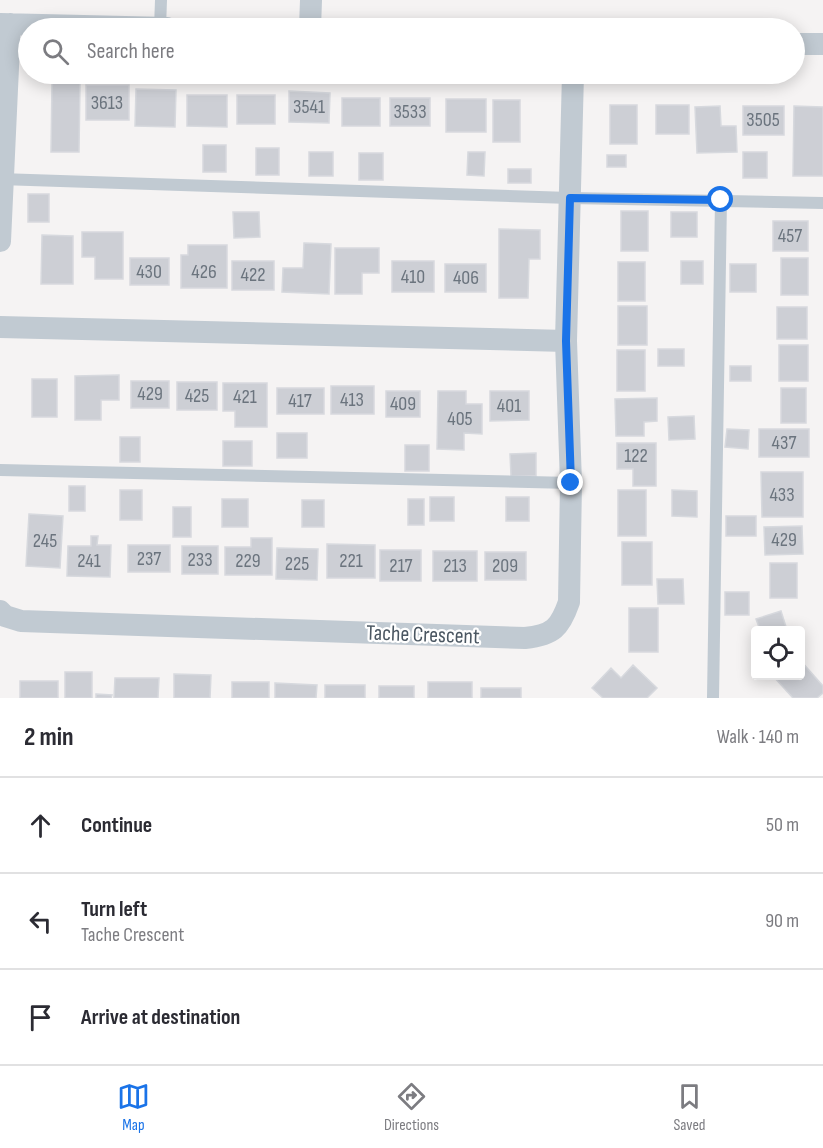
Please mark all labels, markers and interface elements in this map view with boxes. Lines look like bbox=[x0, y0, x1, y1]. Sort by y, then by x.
search box bbox=[18, 18, 805, 84]
icon: search bbox=[39, 35, 72, 68]
text: Search here bbox=[87, 38, 174, 65]
house number: 3613 bbox=[91, 91, 123, 115]
house number: 3541 bbox=[293, 95, 325, 119]
house number: 3533 bbox=[393, 100, 427, 124]
house number: 3505 bbox=[746, 108, 780, 132]
route start bbox=[707, 186, 733, 212]
house number: 457 bbox=[778, 224, 802, 248]
house number: 430 bbox=[136, 260, 162, 284]
house number: 426 bbox=[191, 260, 217, 284]
house number: 422 bbox=[241, 263, 265, 287]
house number: 410 bbox=[401, 265, 425, 289]
house number: 406 bbox=[453, 266, 479, 290]
house number: 429 bbox=[137, 382, 163, 406]
house number: 425 bbox=[185, 384, 209, 408]
house number: 421 bbox=[233, 385, 257, 409]
house number: 413 bbox=[340, 388, 364, 412]
house number: 417 bbox=[288, 389, 312, 413]
house number: 409 bbox=[390, 392, 416, 416]
house number: 401 bbox=[497, 394, 521, 418]
house number: 405 bbox=[447, 407, 473, 431]
house number: 437 bbox=[772, 431, 796, 455]
house number: 122 bbox=[624, 444, 648, 468]
route end bbox=[557, 469, 583, 495]
house number: 433 bbox=[769, 483, 795, 507]
house number: 429 bbox=[771, 528, 797, 552]
house number: 245 bbox=[33, 529, 57, 553]
house number: 237 bbox=[137, 547, 161, 571]
house number: 233 bbox=[187, 548, 213, 572]
house number: 241 bbox=[77, 549, 101, 573]
house number: 229 bbox=[235, 549, 261, 573]
house number: 221 bbox=[339, 549, 363, 573]
house number: 225 bbox=[285, 552, 309, 576]
house number: 217 bbox=[389, 554, 413, 578]
house number: 213 bbox=[443, 554, 467, 578]
house number: 209 bbox=[492, 554, 518, 578]
street label: Tache Crescent bbox=[366, 620, 481, 650]
map controls bbox=[751, 626, 805, 680]
button: locate bbox=[751, 626, 805, 680]
text: 2 min bbox=[24, 722, 74, 753]
text: Walk · 140 m bbox=[717, 725, 799, 749]
icon: ahead bbox=[24, 809, 57, 842]
text: Continue bbox=[81, 812, 152, 839]
text: 50 m bbox=[766, 813, 799, 837]
text: Turn left bbox=[81, 896, 147, 923]
icon: left bbox=[24, 905, 57, 938]
text: 90 m bbox=[765, 909, 799, 933]
text: Tache Crescent bbox=[81, 923, 184, 947]
icon: arrive bbox=[24, 1001, 57, 1034]
text: Arrive at destination bbox=[81, 1004, 240, 1031]
tab: Map bbox=[117, 1080, 150, 1135]
tab: Directions bbox=[384, 1080, 439, 1135]
tab: Saved bbox=[673, 1080, 706, 1135]

